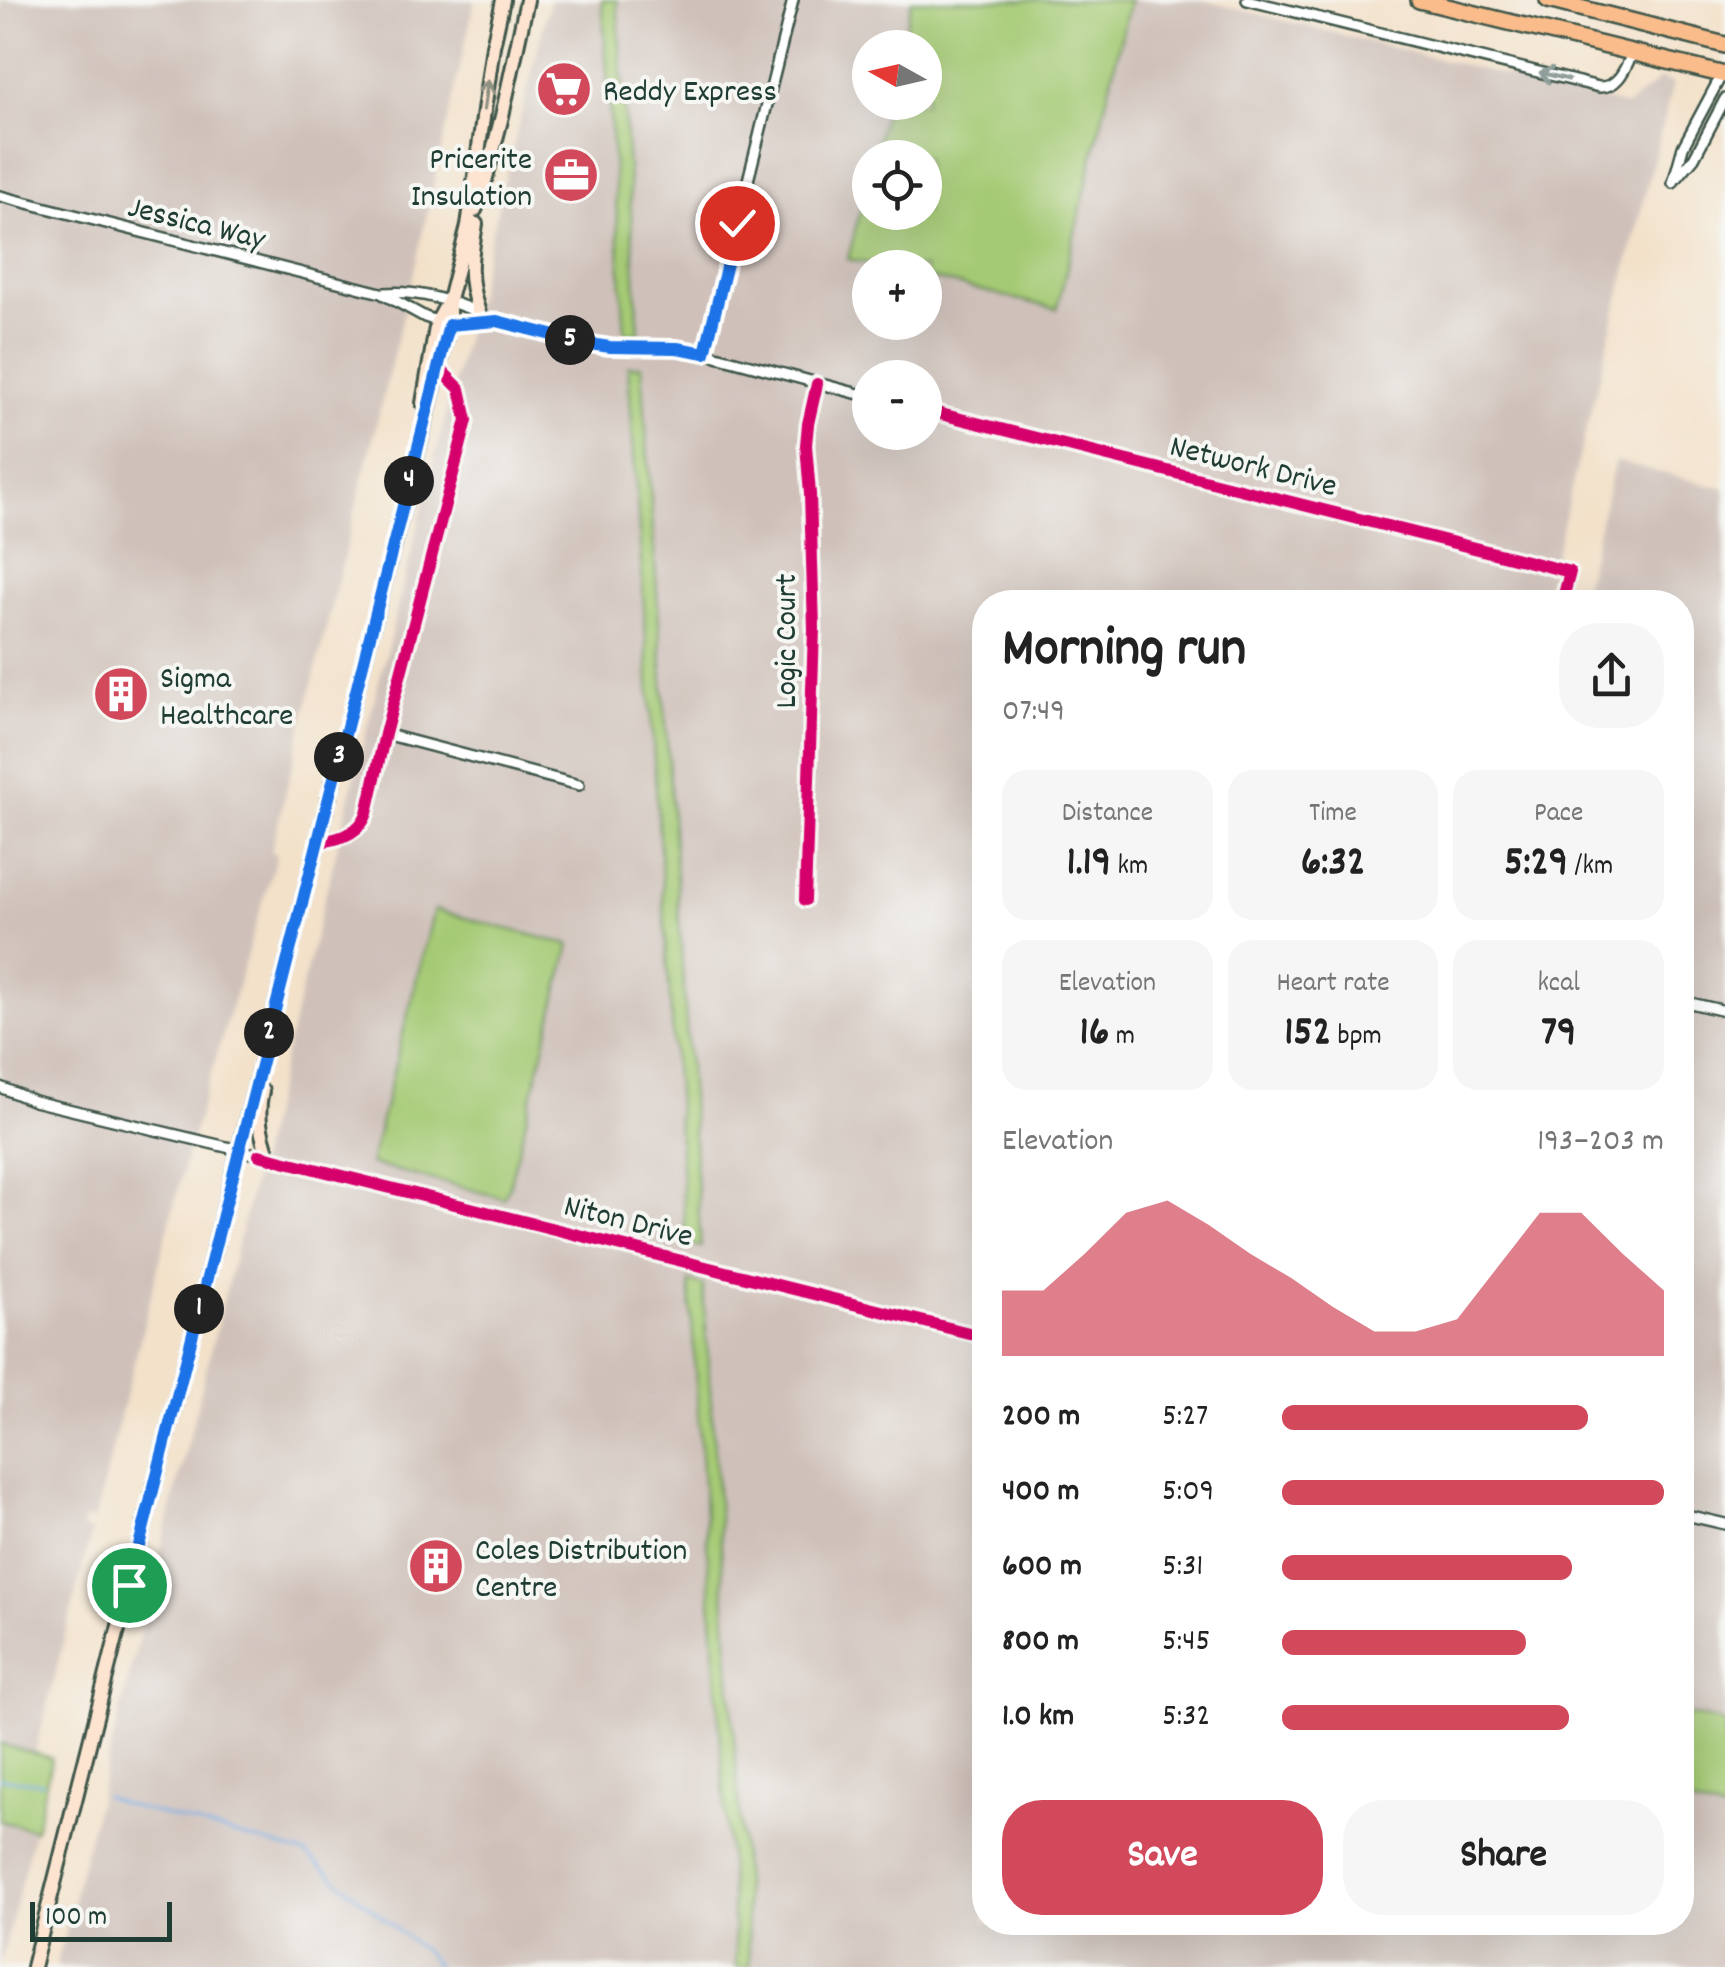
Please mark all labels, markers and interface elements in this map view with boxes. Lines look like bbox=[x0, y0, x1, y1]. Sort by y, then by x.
north arrow bbox=[852, 30, 942, 120]
map controls bbox=[852, 30, 942, 450]
supermarket icon: Reddy Express bbox=[534, 59, 594, 119]
one-way arrow bbox=[1539, 65, 1570, 84]
place label: Reddy Express bbox=[603, 71, 777, 117]
one-way arrow bbox=[477, 79, 496, 111]
place label: Pricerite Insulation bbox=[411, 139, 532, 222]
button: locate bbox=[852, 140, 942, 230]
office icon: Pricerite Insulation bbox=[541, 145, 601, 205]
pin bbox=[695, 181, 780, 266]
street label: Jessica Way bbox=[122, 187, 270, 265]
icon: check bbox=[710, 196, 765, 251]
button: + bbox=[852, 250, 942, 340]
pin: 5 bbox=[545, 315, 595, 365]
text: 5 bbox=[564, 320, 576, 360]
button: − bbox=[852, 360, 942, 450]
street label: Network Drive bbox=[1164, 426, 1341, 512]
pin: 4 bbox=[384, 456, 434, 506]
text: 4 bbox=[403, 461, 415, 501]
street label: Logic Court bbox=[766, 573, 812, 708]
text: Morning run bbox=[1002, 613, 1246, 692]
button: share bbox=[1559, 623, 1664, 728]
place label: Sigma Healthcare bbox=[160, 658, 293, 741]
building icon: Sigma Healthcare bbox=[91, 664, 151, 724]
text: 07:49 bbox=[1002, 690, 1065, 736]
pin: 3 bbox=[314, 732, 364, 782]
text: 3 bbox=[333, 737, 345, 777]
text: Distance bbox=[1062, 795, 1153, 835]
text: Time bbox=[1309, 795, 1357, 835]
text: Pace bbox=[1534, 795, 1583, 835]
text: 1.19 bbox=[1066, 835, 1111, 895]
text: 6:32 bbox=[1301, 835, 1365, 895]
text: 5:29 bbox=[1504, 835, 1568, 895]
text: km bbox=[1111, 848, 1148, 888]
text: /km bbox=[1568, 848, 1613, 888]
text: Elevation bbox=[1059, 965, 1156, 1005]
text: Heart rate bbox=[1276, 965, 1390, 1005]
text: kcal bbox=[1537, 965, 1580, 1005]
text: 16 bbox=[1080, 1005, 1109, 1065]
text: 152 bbox=[1284, 1005, 1331, 1065]
text: 79 bbox=[1541, 1005, 1576, 1065]
pin: 2 bbox=[244, 1008, 294, 1058]
text: 2 bbox=[263, 1013, 275, 1053]
text: m bbox=[1109, 1018, 1135, 1058]
text: bpm bbox=[1331, 1018, 1382, 1058]
text: Elevation bbox=[1002, 1120, 1113, 1166]
text: 193–203 m bbox=[1537, 1120, 1664, 1166]
street label: Niton Drive bbox=[558, 1186, 697, 1262]
pin: 1 bbox=[174, 1284, 224, 1334]
text: 1 bbox=[196, 1289, 202, 1329]
text: 200 m bbox=[1002, 1395, 1080, 1441]
text: 5:27 bbox=[1162, 1395, 1208, 1441]
text: 400 m bbox=[1002, 1470, 1079, 1516]
text: 5:09 bbox=[1162, 1470, 1214, 1516]
place label: Coles Distribution Centre bbox=[475, 1530, 687, 1613]
building icon: Coles Distribution Centre bbox=[406, 1536, 466, 1596]
pin bbox=[87, 1543, 172, 1628]
text: 600 m bbox=[1002, 1545, 1082, 1591]
text: 5:31 bbox=[1162, 1545, 1203, 1591]
icon: arrive bbox=[102, 1558, 157, 1613]
text: 800 m bbox=[1002, 1620, 1079, 1666]
text: 5:45 bbox=[1162, 1620, 1210, 1666]
text: 1.0 km bbox=[1002, 1695, 1074, 1741]
text: 5:32 bbox=[1162, 1695, 1210, 1741]
button: Save bbox=[1002, 1800, 1323, 1915]
button: Share bbox=[1343, 1800, 1664, 1915]
scale bar bbox=[30, 1897, 172, 1942]
text: 100 m bbox=[45, 1899, 107, 1939]

